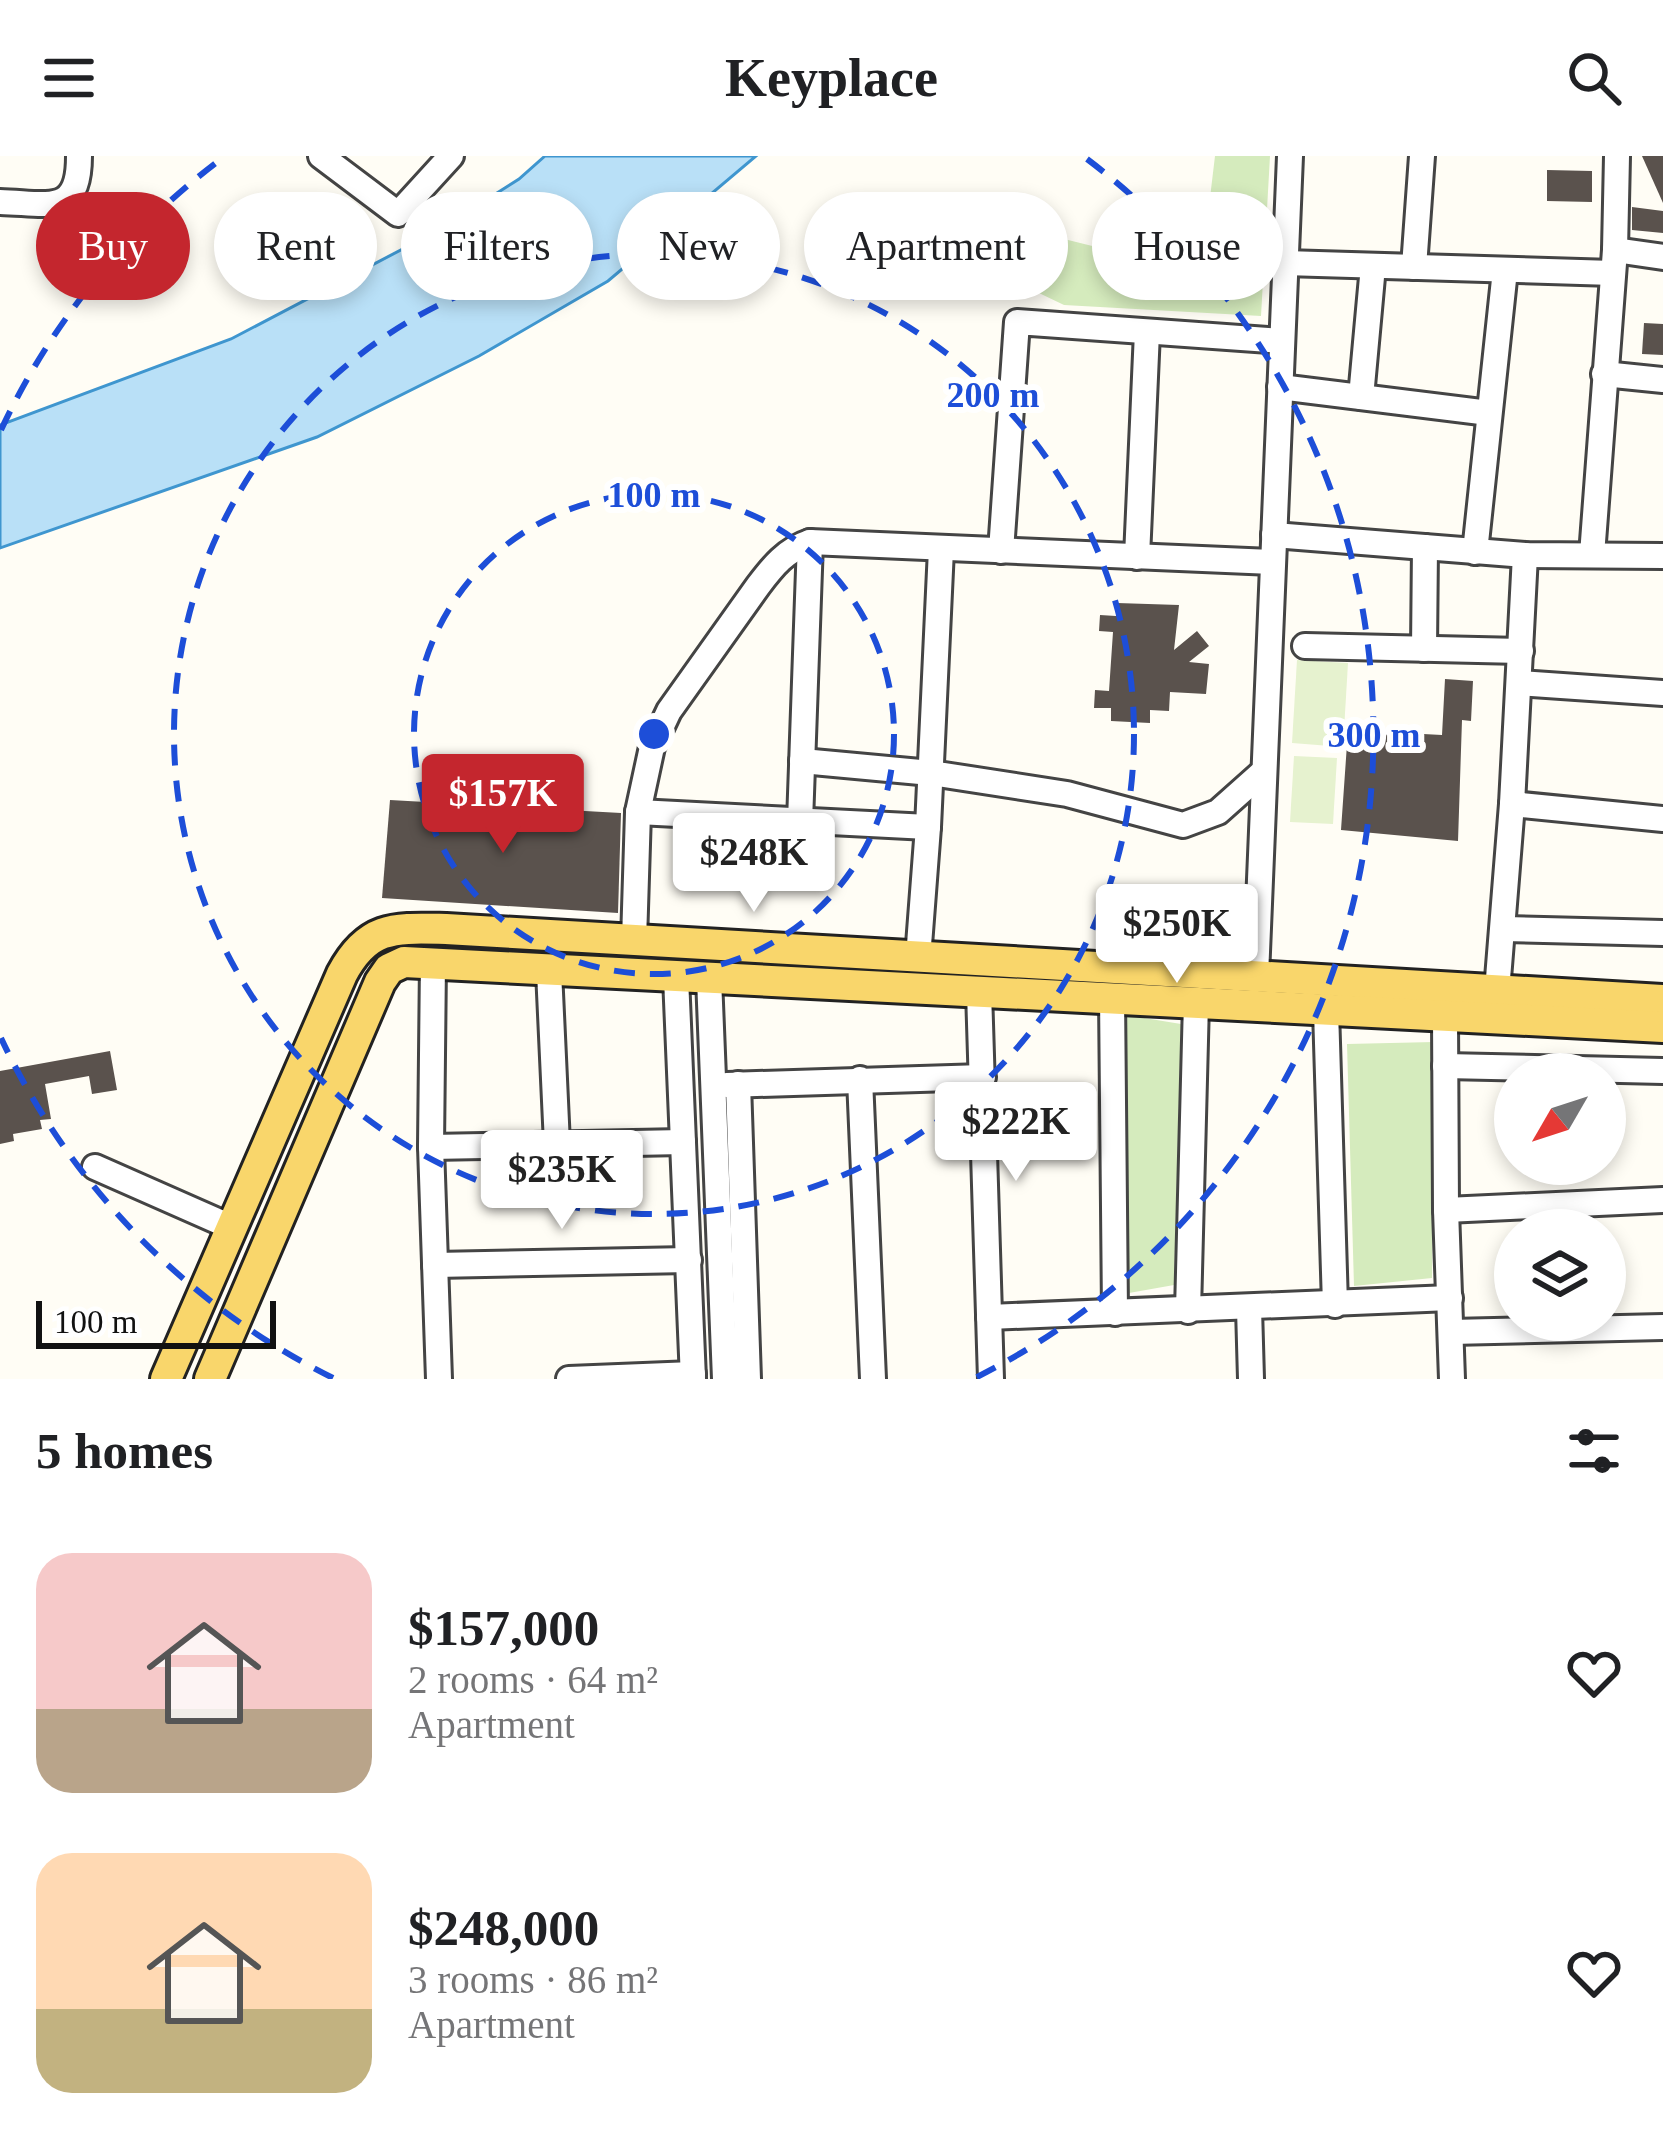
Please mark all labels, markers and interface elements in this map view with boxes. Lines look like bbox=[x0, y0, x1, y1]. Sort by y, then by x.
icon: menu bbox=[36, 45, 102, 111]
icon: search bbox=[1561, 45, 1627, 111]
text: Keyplace bbox=[725, 48, 938, 108]
chip: Buy bbox=[36, 192, 190, 300]
chip: Rent bbox=[214, 192, 377, 300]
chip: Filters bbox=[401, 192, 593, 300]
chip: New bbox=[617, 192, 780, 300]
chip: Apartment bbox=[804, 192, 1068, 300]
chip: House bbox=[1092, 192, 1283, 300]
text: 200 m bbox=[947, 375, 1040, 415]
text: 100 m bbox=[608, 475, 701, 515]
centre of rings bbox=[633, 713, 675, 755]
text: 300 m bbox=[1328, 715, 1421, 755]
pin: $157K bbox=[419, 754, 587, 856]
text: $157K bbox=[449, 771, 557, 814]
pin: $248K bbox=[670, 813, 838, 915]
text: $248K bbox=[700, 830, 808, 873]
pin: $250K bbox=[1093, 884, 1261, 986]
text: $250K bbox=[1123, 901, 1231, 944]
north arrow bbox=[1494, 1053, 1626, 1185]
map controls bbox=[1494, 1053, 1626, 1341]
pin: $222K bbox=[932, 1082, 1100, 1184]
text: $222K bbox=[962, 1099, 1070, 1142]
pin: $235K bbox=[478, 1130, 646, 1232]
text: $235K bbox=[508, 1147, 616, 1190]
button: layers bbox=[1494, 1209, 1626, 1341]
scale bar bbox=[36, 1295, 276, 1348]
text: 100 m bbox=[54, 1304, 137, 1340]
icon: filters bbox=[1561, 1418, 1627, 1484]
text: 5 homes bbox=[36, 1423, 213, 1479]
text: $157,000 bbox=[408, 1600, 599, 1656]
icon: home bbox=[132, 1601, 276, 1745]
icon: heart bbox=[1561, 1640, 1627, 1706]
text: 2 rooms · 64 m² bbox=[408, 1658, 658, 1701]
text: Apartment bbox=[408, 1703, 575, 1746]
text: $248,000 bbox=[408, 1900, 599, 1956]
icon: home bbox=[132, 1901, 276, 2045]
icon: heart bbox=[1561, 1940, 1627, 2006]
text: 3 rooms · 86 m² bbox=[408, 1958, 658, 2001]
text: Apartment bbox=[408, 2003, 575, 2046]

